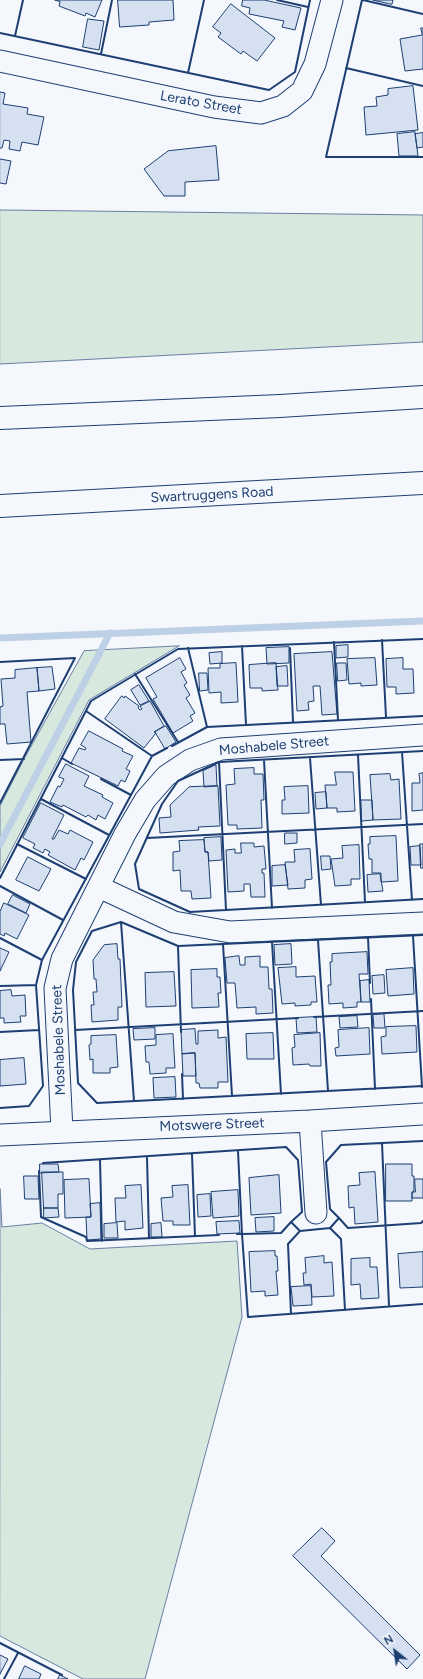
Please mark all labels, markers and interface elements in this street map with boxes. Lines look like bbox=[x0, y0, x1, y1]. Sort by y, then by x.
street label: Lerato Street bbox=[159, 88, 243, 118]
street label: Swartruggens Road bbox=[150, 483, 274, 507]
street label: Moshabele Street bbox=[218, 733, 330, 759]
street label: Moshabele Street bbox=[49, 984, 69, 1096]
street label: Motswere Street bbox=[159, 1115, 265, 1135]
north arrow bbox=[375, 1631, 415, 1671]
text: N bbox=[382, 1632, 396, 1648]

